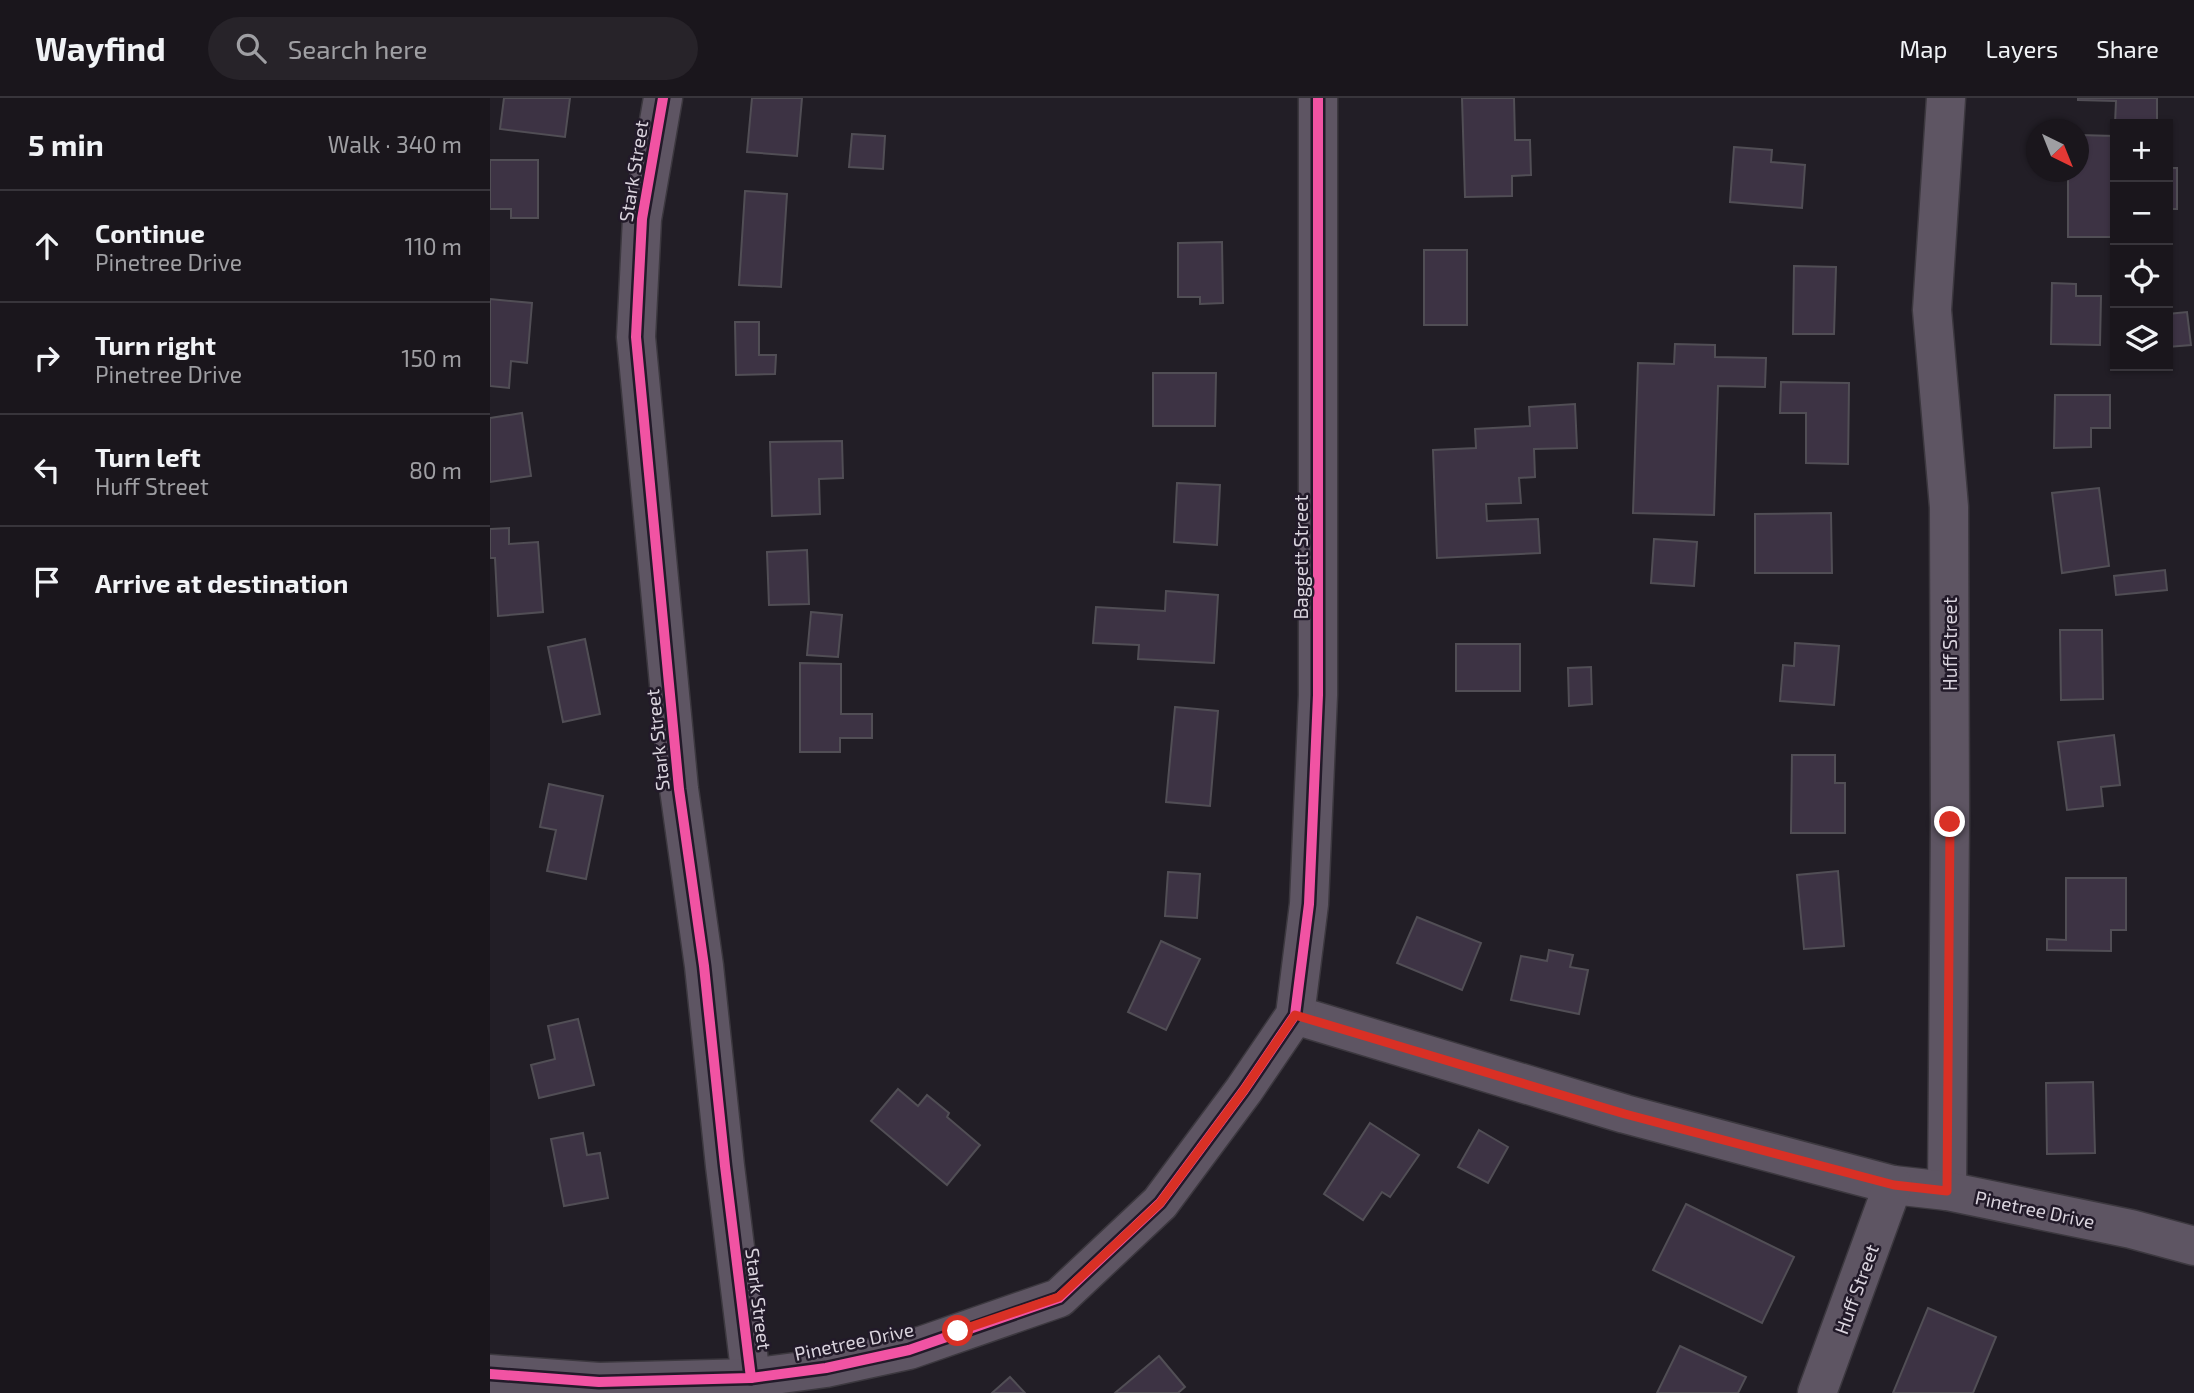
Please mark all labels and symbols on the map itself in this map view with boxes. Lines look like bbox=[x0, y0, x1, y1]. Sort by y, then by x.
street label: Stark Street bbox=[614, 119, 652, 223]
north arrow bbox=[2026, 119, 2089, 182]
street label: Baggett Street bbox=[1289, 494, 1312, 620]
street label: Huff Street bbox=[1938, 597, 1961, 691]
street label: Stark Street bbox=[640, 688, 674, 792]
route end bbox=[1934, 806, 1965, 837]
street label: Pinetree Drive bbox=[1973, 1185, 2097, 1233]
street label: Huff Street bbox=[1829, 1241, 1883, 1337]
street label: Stark Street bbox=[741, 1247, 777, 1351]
route start bbox=[942, 1315, 973, 1346]
street label: Pinetree Drive bbox=[792, 1317, 916, 1365]

